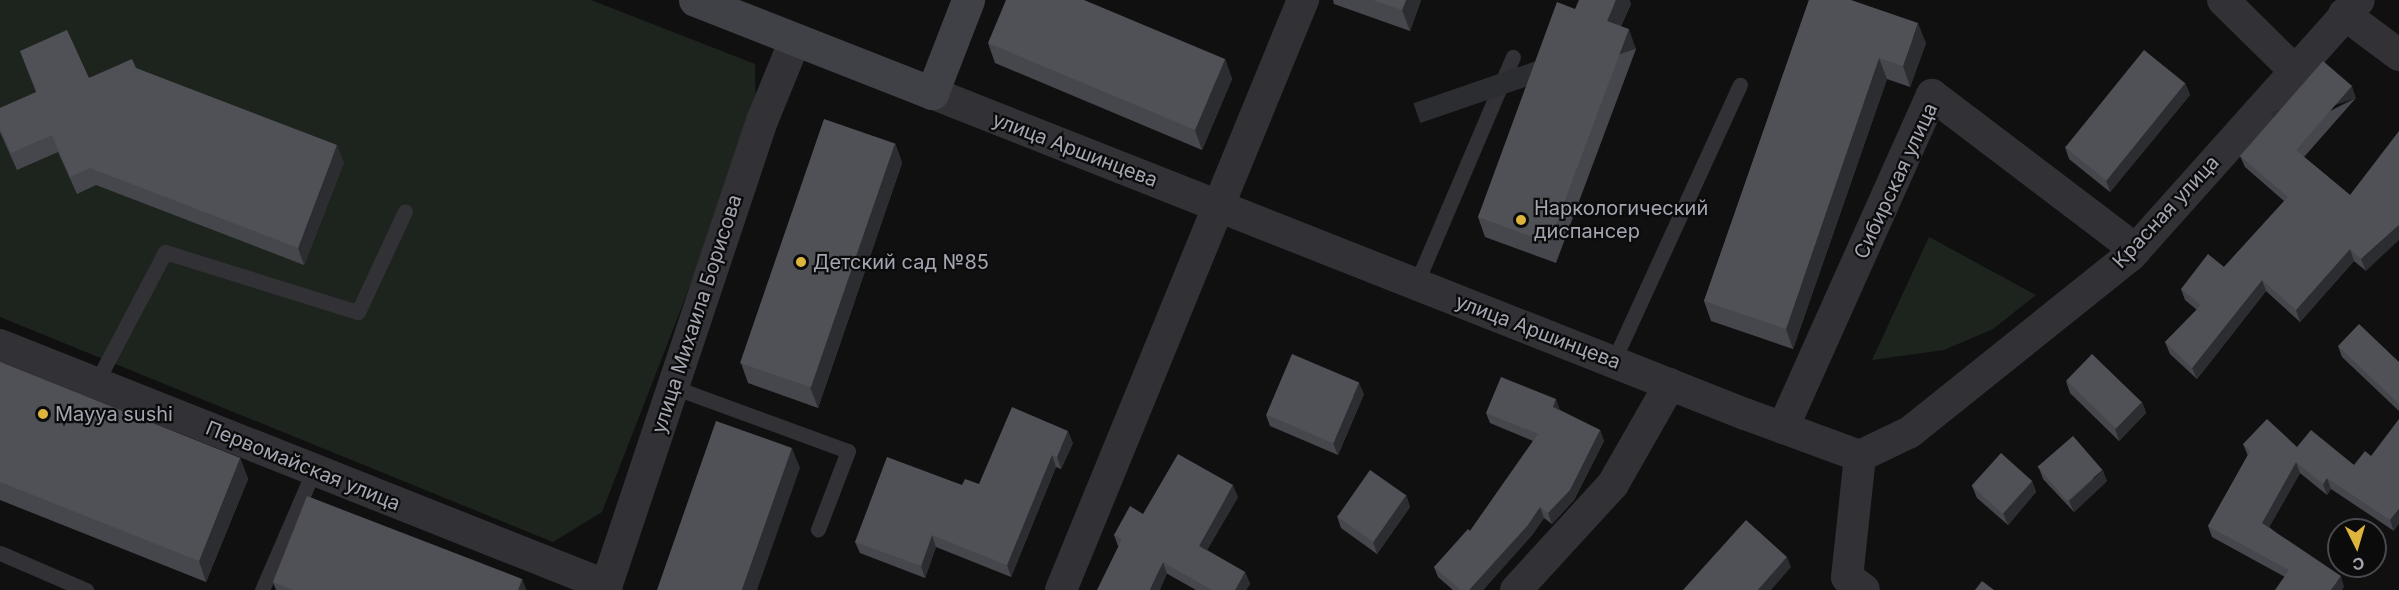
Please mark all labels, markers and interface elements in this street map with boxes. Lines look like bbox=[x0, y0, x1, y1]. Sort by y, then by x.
street label: Сибирская улица bbox=[1849, 99, 1943, 263]
street label: улица Аршинцева bbox=[989, 107, 1161, 193]
street label: Красная улица bbox=[2108, 151, 2224, 273]
street label: улица Михаила Борисова bbox=[647, 192, 747, 436]
place label: Наркологический диспансер bbox=[1534, 196, 1708, 243]
marker: Наркологический диспансер bbox=[1512, 211, 1530, 229]
place label: Детский сад №85 bbox=[813, 250, 989, 274]
marker: Детский сад №85 bbox=[794, 255, 808, 269]
street label: улица Аршинцева bbox=[1452, 289, 1624, 375]
place label: Mayya sushi bbox=[55, 402, 173, 426]
marker: Mayya sushi bbox=[36, 407, 50, 421]
street label: Первомайская улица bbox=[202, 416, 404, 516]
north arrow bbox=[2327, 518, 2387, 578]
text: С bbox=[2352, 553, 2365, 574]

